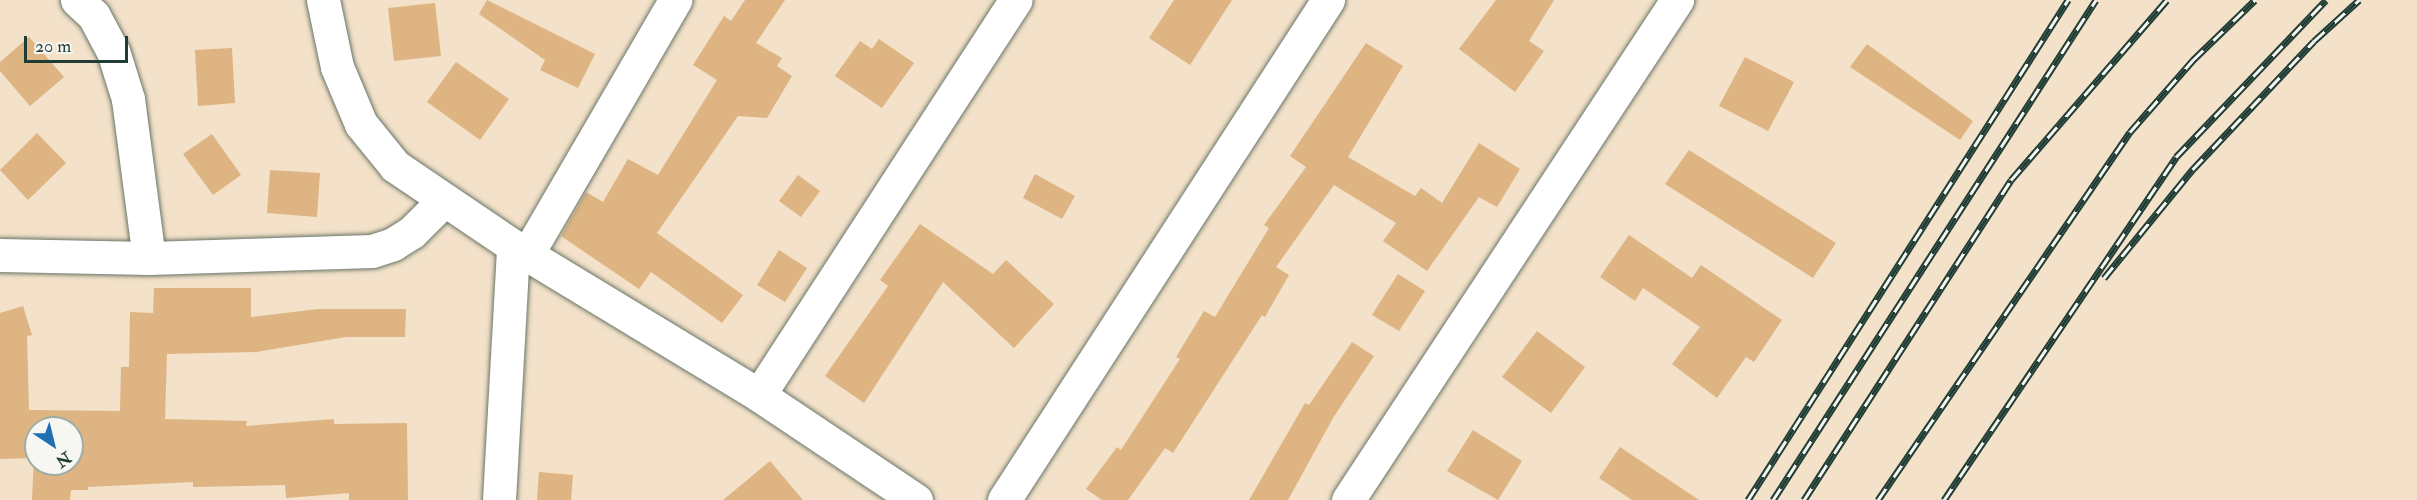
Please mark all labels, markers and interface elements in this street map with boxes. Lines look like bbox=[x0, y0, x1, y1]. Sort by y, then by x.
scale bar bbox=[27, 24, 130, 62]
text: 20 m bbox=[35, 35, 71, 58]
north arrow bbox=[24, 416, 84, 476]
text: N bbox=[52, 447, 75, 471]

